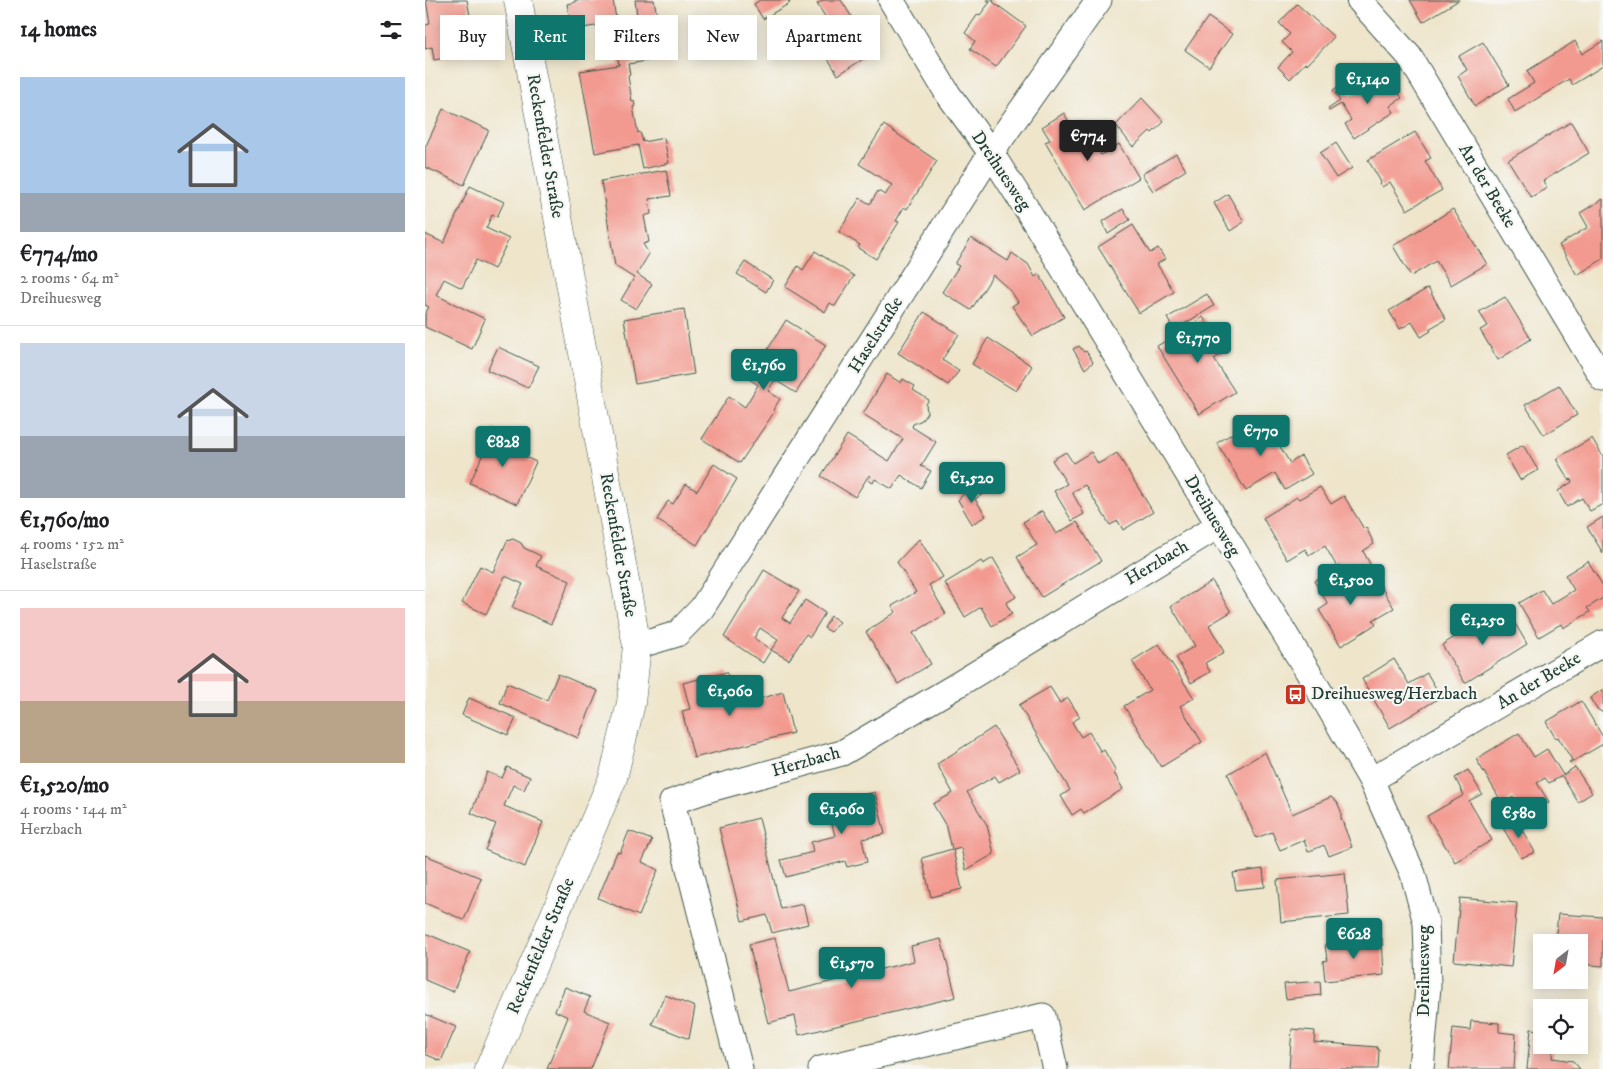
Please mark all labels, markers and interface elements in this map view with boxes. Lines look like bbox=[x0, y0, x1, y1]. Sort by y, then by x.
chip: Buy bbox=[440, 15, 505, 60]
chip: Rent bbox=[515, 15, 585, 60]
chip: Filters bbox=[595, 15, 678, 60]
chip: New bbox=[688, 15, 757, 60]
chip: Apartment bbox=[767, 15, 880, 60]
icon: filters bbox=[377, 16, 405, 44]
text: 14 homes bbox=[20, 17, 97, 43]
pin: €1,140 bbox=[1327, 62, 1409, 105]
text: €1,140 bbox=[1346, 69, 1390, 89]
street label: Reckenfelder Straße bbox=[521, 72, 569, 220]
icon: home bbox=[168, 110, 258, 200]
pin: €774 bbox=[1058, 120, 1118, 162]
text: €774 bbox=[1070, 126, 1106, 146]
street label: Dreihuesweg bbox=[966, 127, 1036, 215]
street label: An der Beeke bbox=[1453, 140, 1521, 232]
text: €774/mo bbox=[20, 242, 98, 268]
text: 2 rooms · 64 m² bbox=[20, 268, 119, 288]
text: Dreihuesweg bbox=[20, 288, 101, 308]
street label: Haselstraße bbox=[844, 293, 908, 377]
pin: €1,770 bbox=[1157, 322, 1239, 364]
text: €1,770 bbox=[1176, 328, 1220, 348]
pin: €1,760 bbox=[723, 348, 805, 391]
text: €1,760 bbox=[742, 355, 786, 375]
icon: home bbox=[168, 375, 258, 465]
pin: €770 bbox=[1231, 414, 1291, 457]
text: €770 bbox=[1244, 421, 1278, 441]
pin: €828 bbox=[473, 426, 533, 468]
text: €828 bbox=[486, 432, 520, 452]
pin: €1,520 bbox=[931, 462, 1013, 504]
text: €1,520 bbox=[950, 468, 994, 488]
street label: Reckenfelder Straße bbox=[594, 471, 642, 619]
street label: Dreihuesweg bbox=[1179, 471, 1245, 561]
text: €1,760/mo bbox=[20, 508, 109, 534]
text: 4 rooms · 152 m² bbox=[20, 534, 124, 554]
street label: Herzbach bbox=[1121, 535, 1193, 590]
text: Haselstraße bbox=[20, 554, 97, 574]
pin: €1,500 bbox=[1310, 564, 1392, 606]
text: €1,500 bbox=[1329, 570, 1373, 590]
pin: €1,250 bbox=[1442, 604, 1524, 646]
text: €1,250 bbox=[1461, 610, 1505, 630]
icon: home bbox=[168, 640, 258, 730]
street label: An der Beeke bbox=[1493, 647, 1585, 715]
pin: €1,060 bbox=[689, 674, 771, 717]
text: €1,060 bbox=[707, 681, 753, 701]
bus stop icon: Dreihuesweg/Herzbach bbox=[1283, 682, 1307, 706]
place label: Dreihuesweg/Herzbach bbox=[1311, 683, 1478, 705]
street label: Herzbach bbox=[769, 742, 843, 782]
text: €1,520/mo bbox=[20, 773, 109, 799]
pin: €1,060 bbox=[801, 792, 883, 835]
pin: €580 bbox=[1489, 796, 1549, 839]
text: 4 rooms · 144 m² bbox=[20, 799, 127, 819]
text: €1,060 bbox=[819, 799, 865, 819]
text: €580 bbox=[1502, 803, 1536, 823]
text: Herzbach bbox=[20, 819, 82, 839]
street label: Reckenfelder Straße bbox=[502, 874, 580, 1018]
pin: €628 bbox=[1324, 918, 1384, 960]
text: €628 bbox=[1337, 924, 1371, 944]
street label: Dreihuesweg bbox=[1413, 925, 1435, 1017]
north arrow bbox=[1533, 934, 1587, 989]
map controls bbox=[1533, 934, 1588, 1054]
pin: €1,570 bbox=[811, 946, 893, 989]
text: €1,570 bbox=[830, 953, 874, 973]
button: locate bbox=[1533, 999, 1588, 1054]

